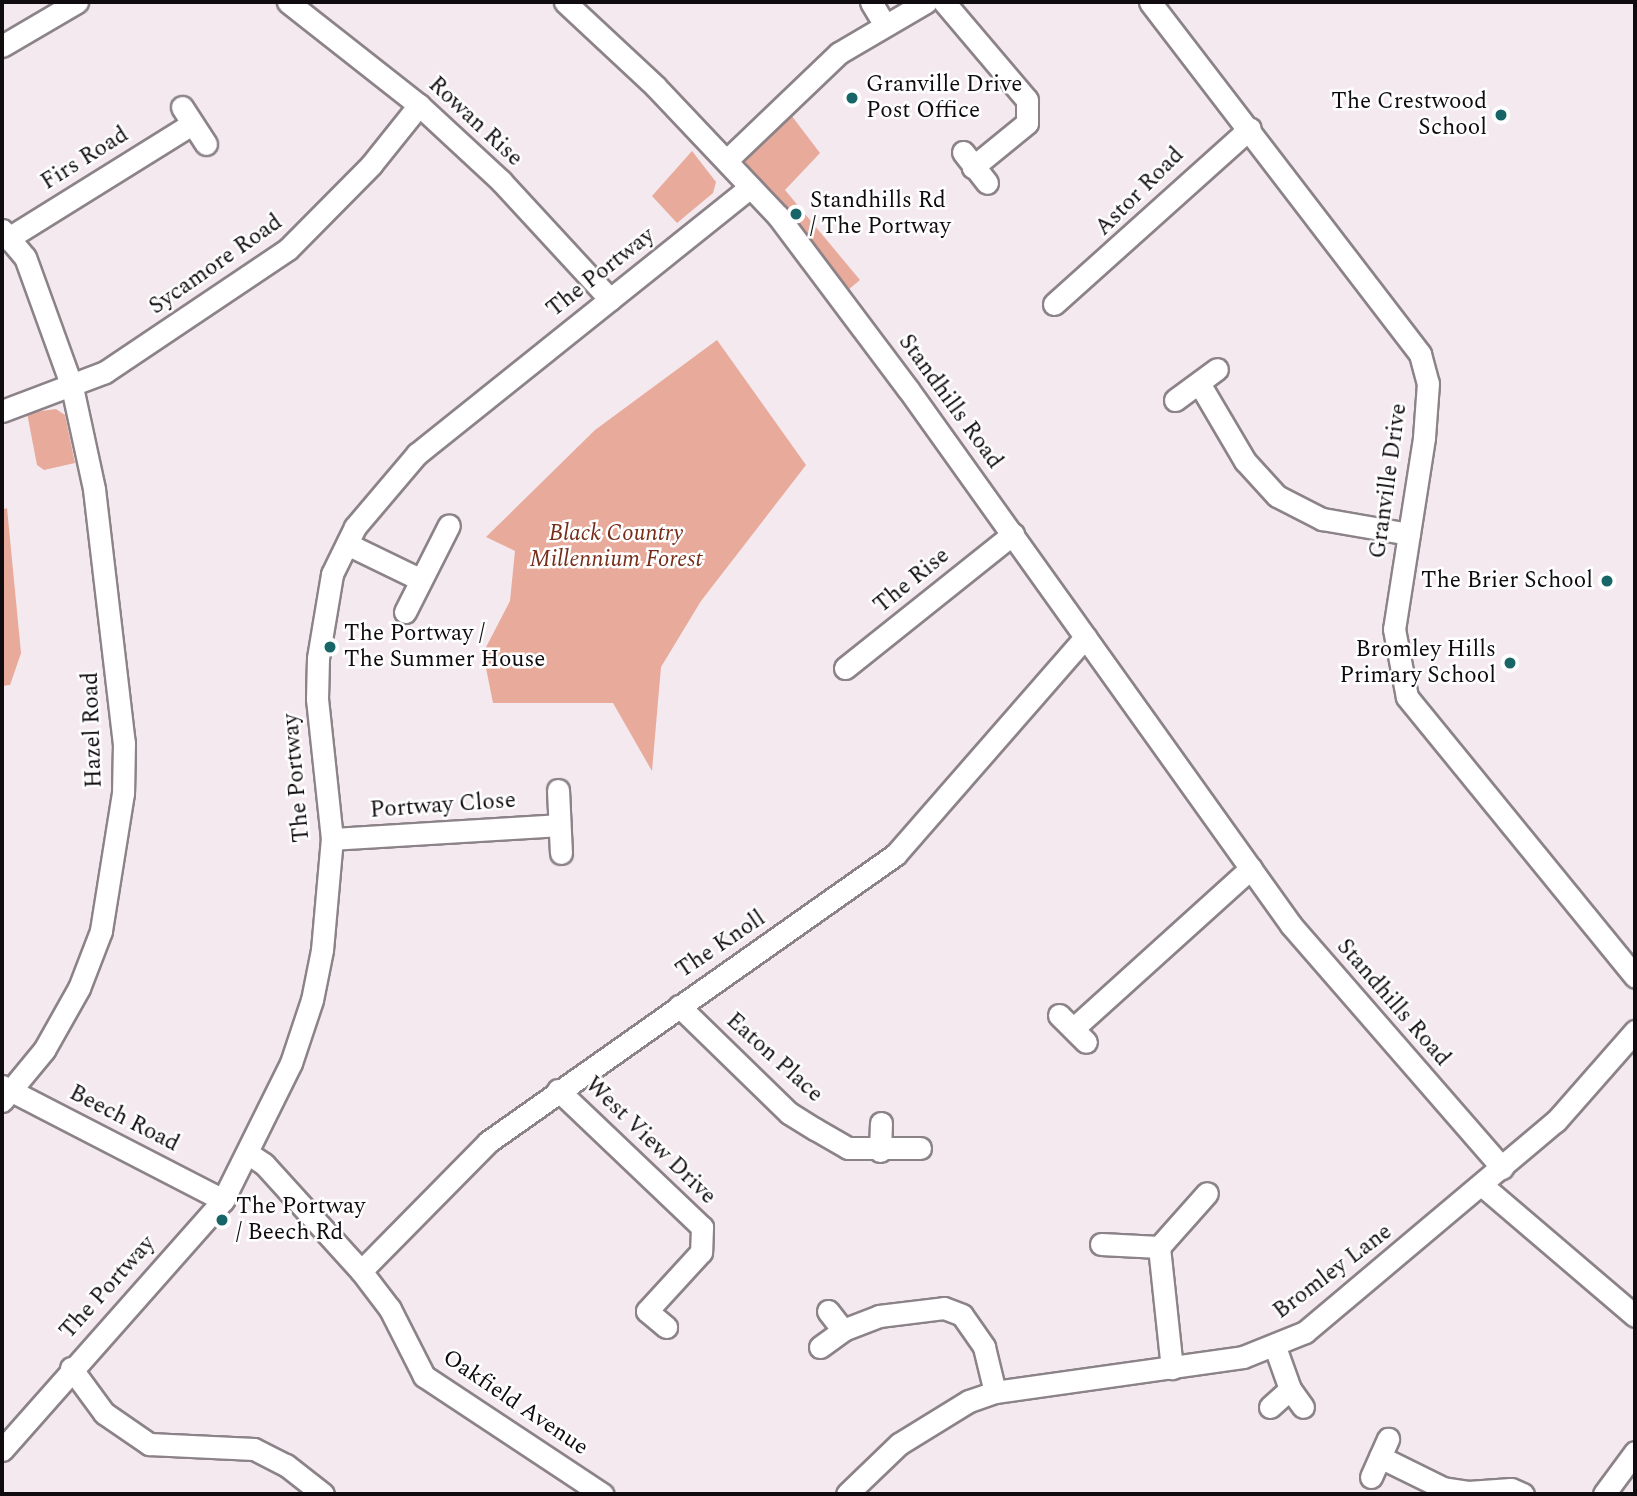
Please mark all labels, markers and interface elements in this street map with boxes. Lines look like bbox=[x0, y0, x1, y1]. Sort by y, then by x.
street label: Rowan Rise bbox=[422, 71, 528, 173]
place label: Granville Drive Post Office bbox=[866, 71, 1022, 125]
place label: The Crestwood School bbox=[1331, 88, 1487, 142]
marker: Granville Drive Post Office bbox=[844, 90, 860, 106]
marker: The Crestwood School bbox=[1493, 107, 1509, 123]
street label: Firs Road bbox=[36, 121, 134, 197]
street label: Astor Road bbox=[1090, 142, 1190, 242]
place label: Standhills Rd / The Portway bbox=[810, 187, 951, 241]
marker: Standhills Rd / The Portway bbox=[788, 206, 804, 222]
street label: Sycamore Road bbox=[144, 209, 288, 321]
street label: The Portway bbox=[542, 222, 660, 324]
street label: Standhills Road bbox=[892, 329, 1008, 475]
street label: Granville Drive bbox=[1364, 402, 1414, 560]
park label: Black Country Millennium Forest bbox=[529, 520, 703, 574]
street label: The Rise bbox=[869, 542, 955, 620]
place label: The Brier School bbox=[1421, 567, 1593, 595]
marker: The Brier School bbox=[1599, 573, 1615, 589]
place label: The Portway / The Summer House bbox=[344, 620, 545, 674]
place label: Bromley Hills Primary School bbox=[1340, 636, 1496, 690]
marker: The Portway / The Summer House bbox=[322, 639, 338, 655]
marker: Bromley Hills Primary School bbox=[1502, 655, 1518, 671]
street label: Hazel Road bbox=[77, 672, 109, 788]
street label: The Portway bbox=[278, 712, 316, 844]
street label: Portway Close bbox=[369, 787, 517, 825]
street label: The Knoll bbox=[671, 905, 771, 985]
street label: Standhills Road bbox=[1330, 934, 1456, 1072]
street label: Eaton Place bbox=[720, 1007, 828, 1109]
street label: West View Drive bbox=[579, 1071, 721, 1211]
street label: Beech Road bbox=[64, 1080, 184, 1158]
place label: The Portway / Beech Rd bbox=[236, 1193, 365, 1247]
marker: The Portway / Beech Rd bbox=[214, 1212, 230, 1228]
street label: Bromley Lane bbox=[1268, 1218, 1398, 1326]
street label: The Portway bbox=[55, 1231, 161, 1345]
street label: Oakfield Avenue bbox=[437, 1344, 593, 1462]

